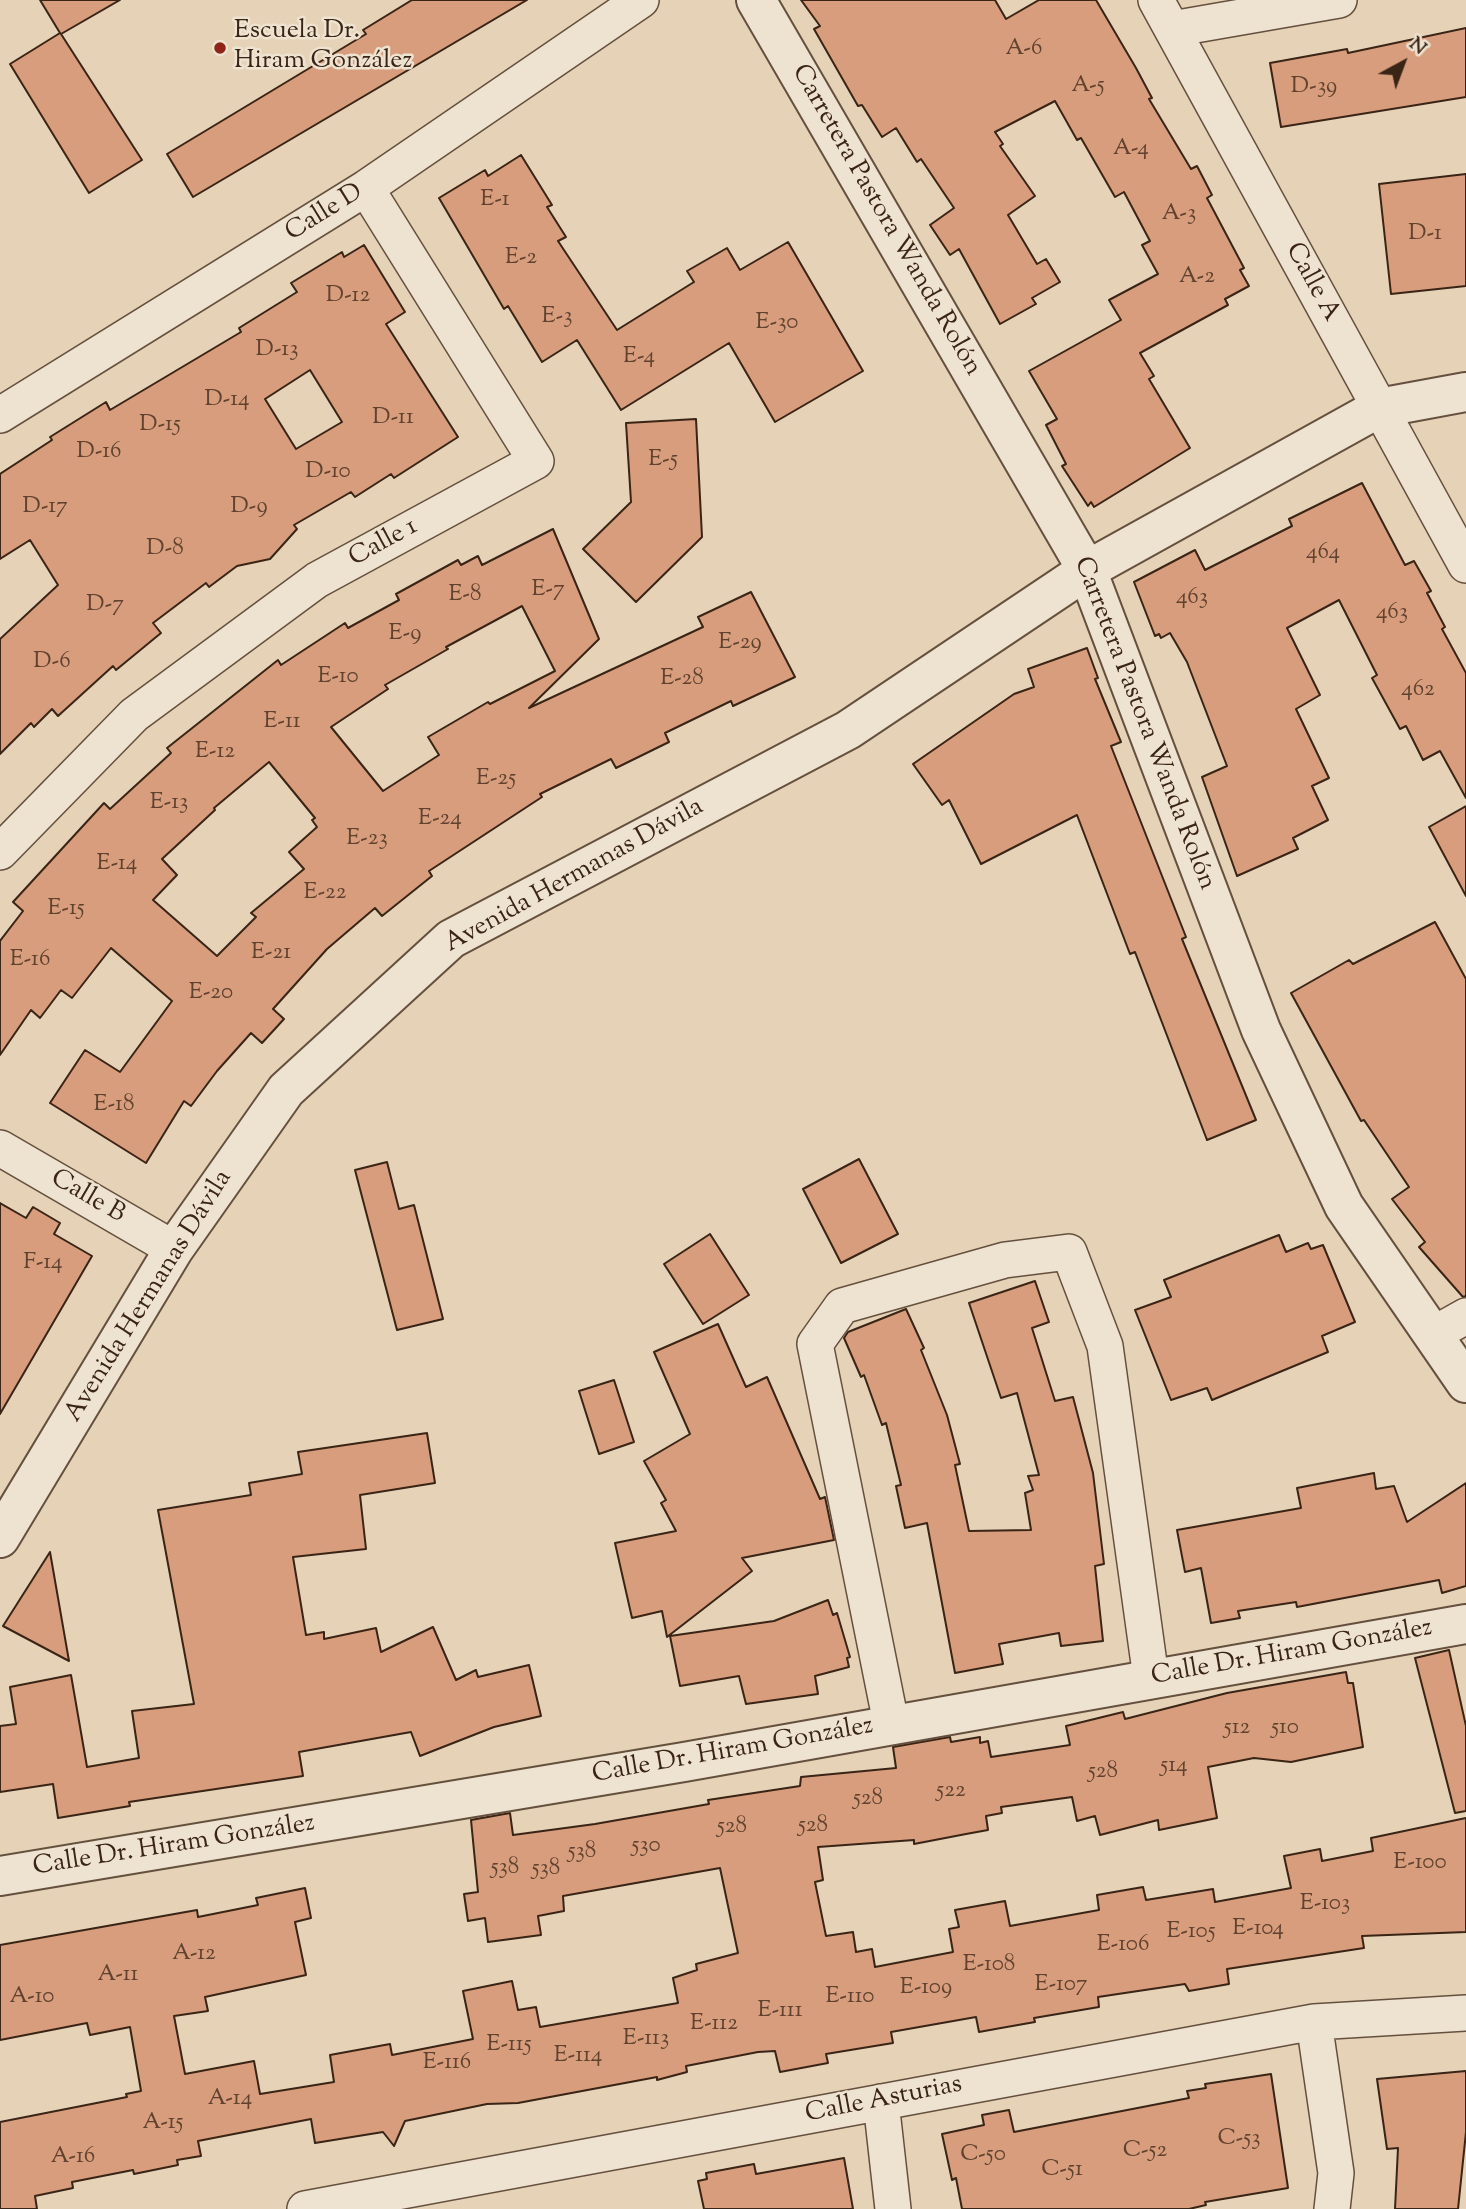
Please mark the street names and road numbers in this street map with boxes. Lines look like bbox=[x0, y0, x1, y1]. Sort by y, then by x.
street label: Carretera Pastora Wanda Rolón bbox=[783, 60, 987, 382]
street label: Calle D bbox=[281, 178, 369, 250]
street label: Calle A bbox=[1277, 238, 1345, 328]
street label: Calle 1 bbox=[344, 513, 424, 575]
street label: Carretera Pastora Wanda Rolón bbox=[1065, 553, 1221, 895]
street label: Avenida Hermanas Dávila bbox=[440, 793, 710, 961]
street label: Calle B bbox=[44, 1164, 130, 1232]
street label: Avenida Hermanas Dávila bbox=[60, 1165, 240, 1429]
street label: Calle Dr. Hiram González bbox=[1149, 1614, 1435, 1694]
street label: Calle Dr. Hiram González bbox=[590, 1712, 876, 1792]
street label: Calle Dr. Hiram González bbox=[31, 1809, 317, 1885]
street label: Calle Asturias bbox=[803, 2071, 965, 2131]

